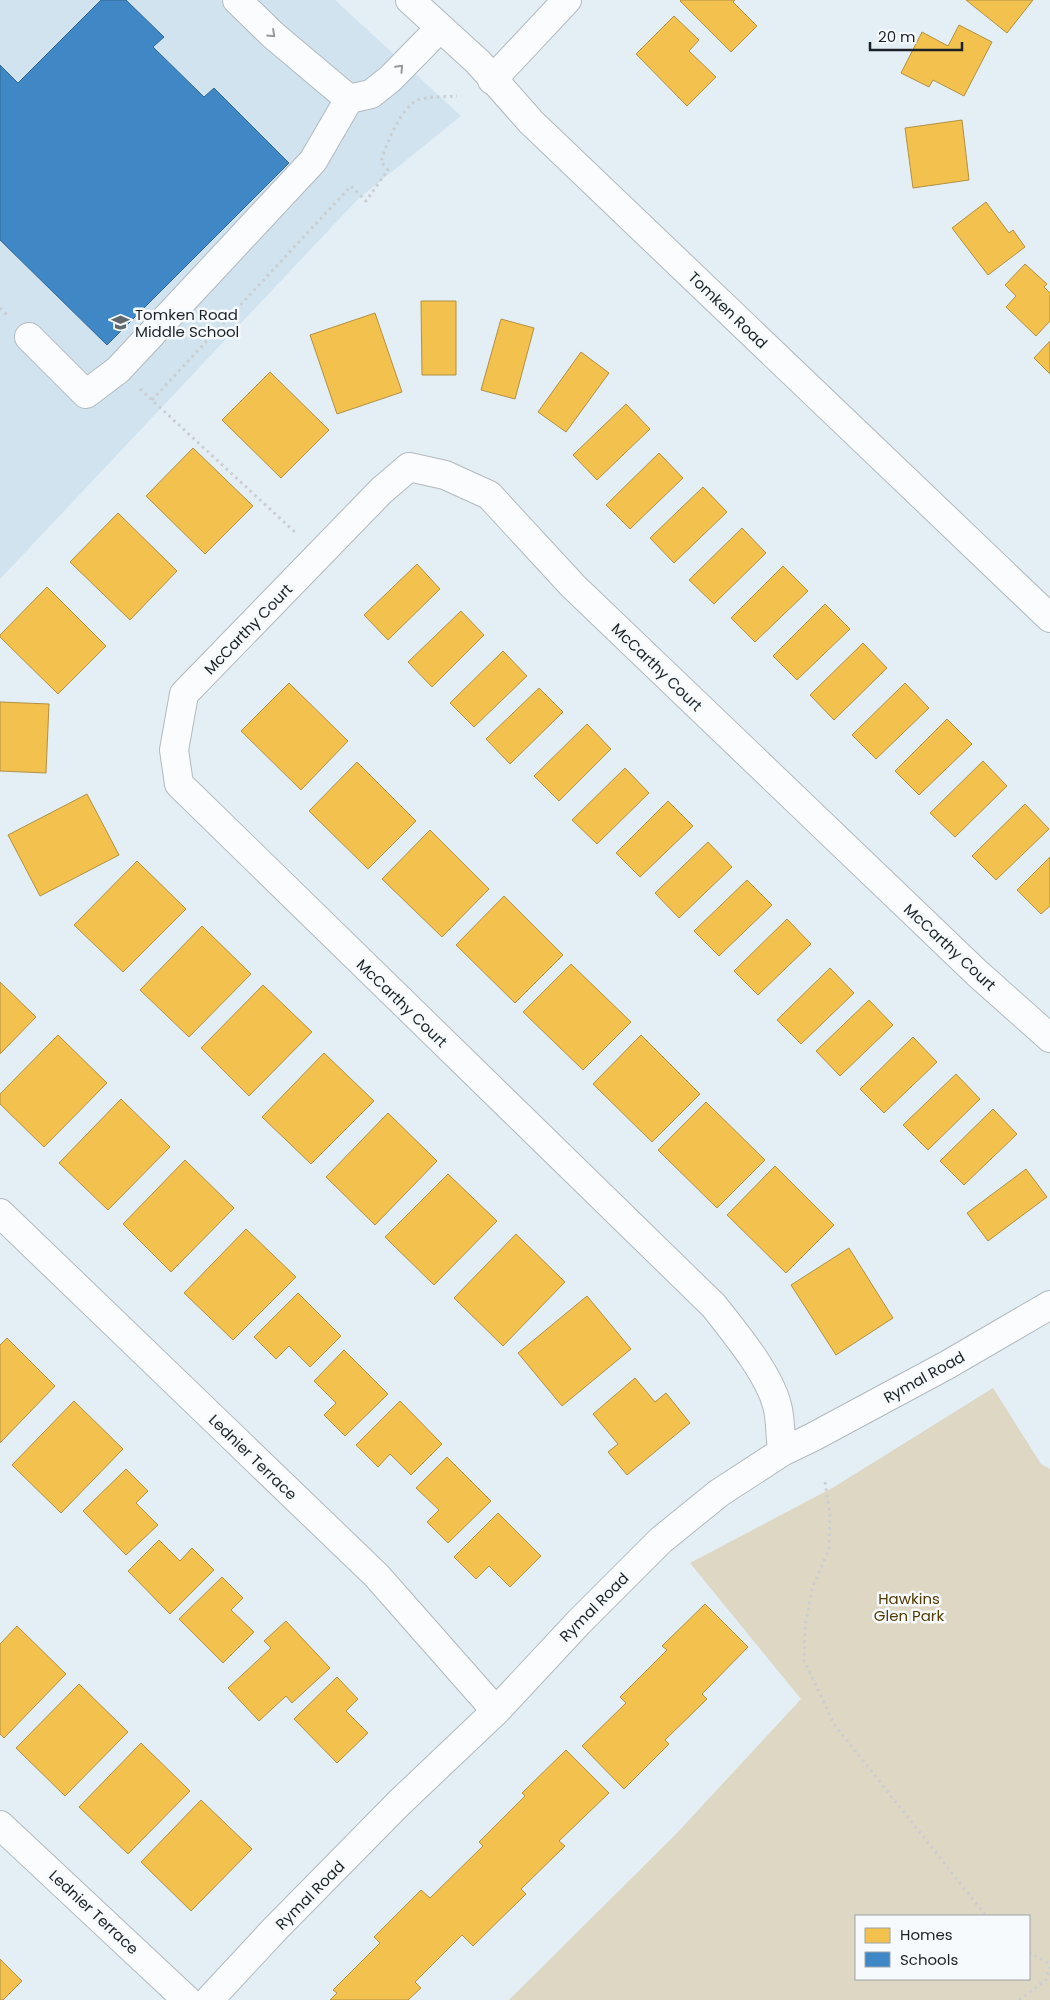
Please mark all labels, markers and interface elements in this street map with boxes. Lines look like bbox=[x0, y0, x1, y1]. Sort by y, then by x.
scale bar bbox=[870, 20, 962, 52]
text: 20 m bbox=[878, 26, 916, 47]
one-way arrow bbox=[267, 28, 276, 37]
one-way arrow bbox=[394, 65, 403, 74]
street label: Tomken Road bbox=[684, 267, 772, 353]
place label: Tomken Road Middle School bbox=[135, 304, 239, 342]
school or university icon: Tomken Road Middle School bbox=[111, 313, 131, 333]
street label: McCarthy Court bbox=[199, 579, 297, 679]
street label: McCarthy Court bbox=[607, 618, 707, 716]
street label: McCarthy Court bbox=[899, 899, 1001, 995]
street label: McCarthy Court bbox=[352, 954, 452, 1052]
street label: Rymal Road bbox=[880, 1346, 968, 1408]
street label: Lednier Terrace bbox=[204, 1409, 302, 1505]
street label: Rymal Road bbox=[555, 1568, 633, 1646]
park label: Hawkins Glen Park bbox=[874, 1588, 944, 1626]
street label: Rymal Road bbox=[271, 1856, 349, 1934]
street label: Lednier Terrace bbox=[45, 1865, 143, 1959]
legend bbox=[855, 1915, 1030, 1980]
text: Homes bbox=[900, 1924, 953, 1945]
text: Schools bbox=[900, 1949, 958, 1970]

